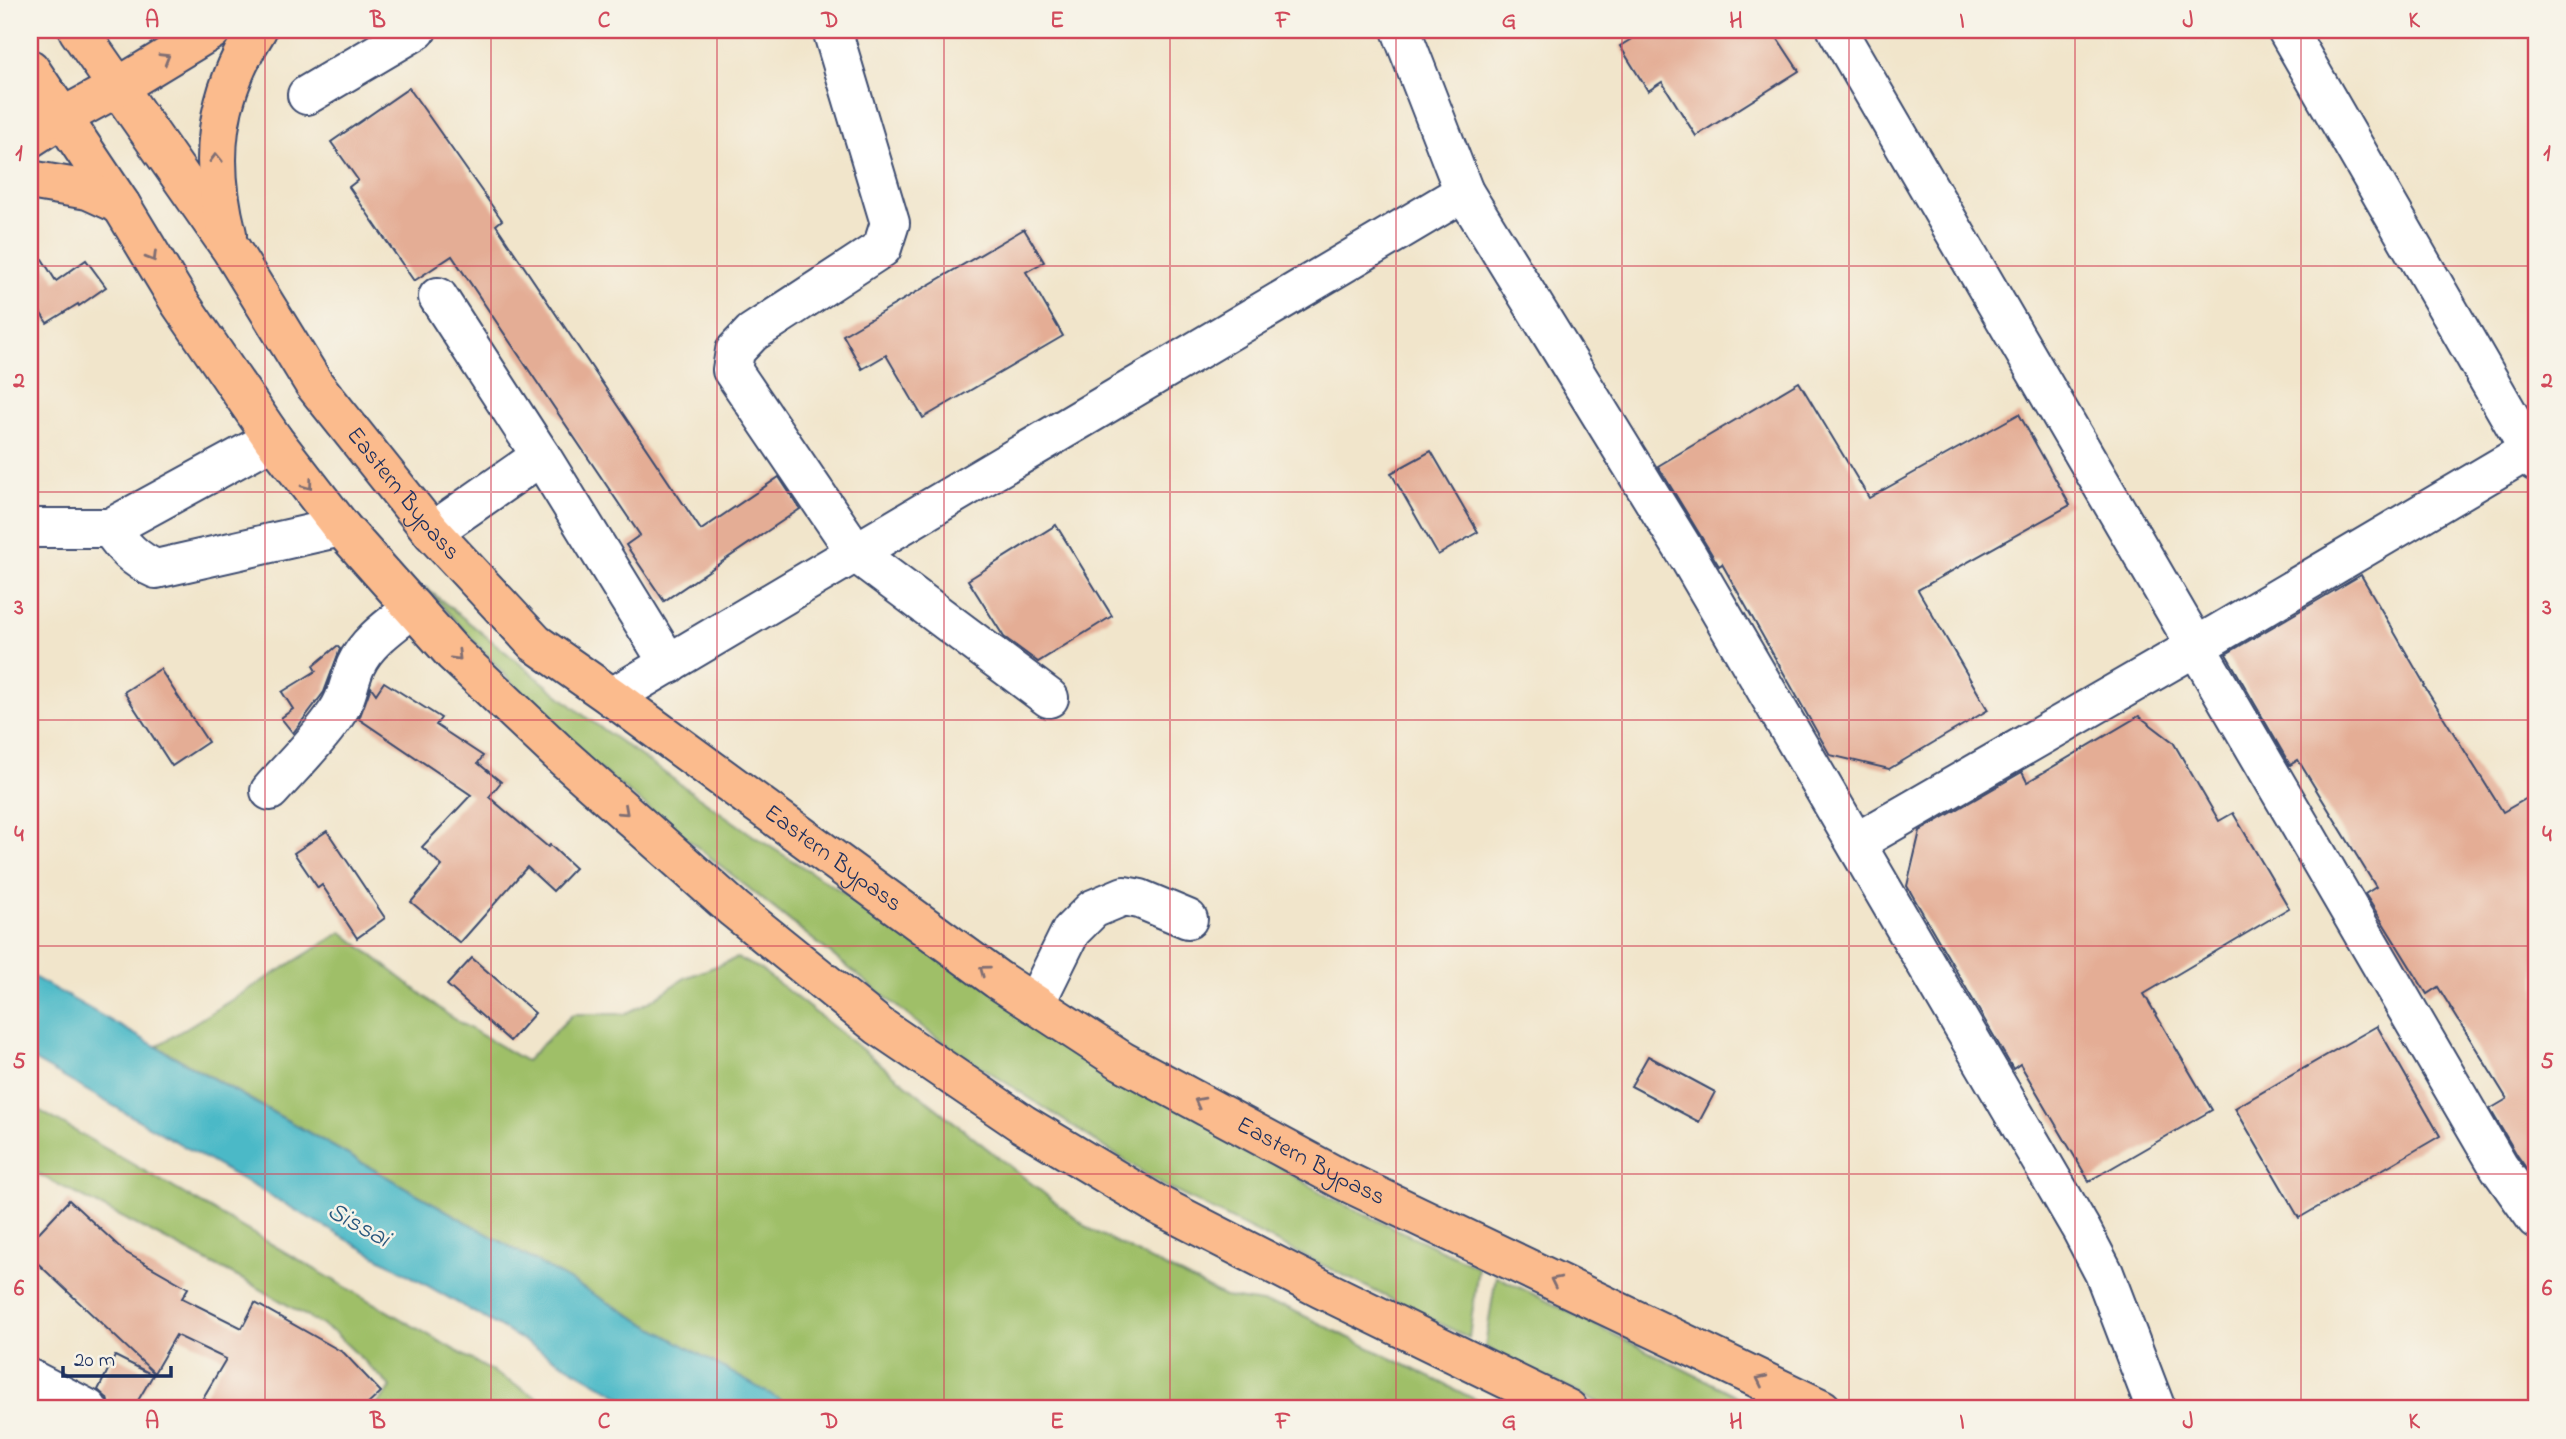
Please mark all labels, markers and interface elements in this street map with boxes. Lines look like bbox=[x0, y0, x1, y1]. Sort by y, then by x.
text: A bbox=[145, 5, 159, 38]
text: B bbox=[369, 5, 386, 38]
text: C bbox=[598, 5, 611, 38]
text: D bbox=[821, 5, 838, 38]
text: E bbox=[1050, 5, 1064, 38]
text: F bbox=[1275, 5, 1291, 38]
text: G bbox=[1502, 5, 1516, 38]
text: H bbox=[1729, 5, 1743, 38]
text: I bbox=[1959, 5, 1965, 38]
text: J bbox=[2182, 5, 2194, 38]
text: K bbox=[2408, 5, 2420, 38]
one-way arrow bbox=[157, 54, 170, 67]
text: 1 bbox=[15, 138, 23, 171]
text: 1 bbox=[2543, 138, 2551, 171]
one-way arrow bbox=[209, 152, 224, 163]
one-way arrow bbox=[144, 249, 157, 262]
text: 2 bbox=[12, 365, 25, 398]
text: 2 bbox=[2540, 365, 2553, 398]
street label: Eastern Bypass bbox=[337, 420, 468, 569]
one-way arrow bbox=[300, 477, 313, 490]
text: 3 bbox=[13, 592, 24, 625]
text: 3 bbox=[2541, 592, 2552, 625]
one-way arrow bbox=[449, 648, 462, 661]
street label: Eastern Bypass bbox=[756, 796, 909, 921]
one-way arrow bbox=[616, 803, 629, 815]
text: 4 bbox=[14, 819, 24, 852]
text: 4 bbox=[2542, 819, 2552, 852]
one-way arrow bbox=[980, 966, 992, 979]
text: 5 bbox=[12, 1046, 26, 1079]
text: 5 bbox=[2540, 1046, 2554, 1079]
one-way arrow bbox=[1194, 1097, 1206, 1110]
street label: Eastern Bypass bbox=[1230, 1108, 1391, 1215]
water label: Sissai bbox=[320, 1193, 398, 1260]
text: 6 bbox=[14, 1273, 25, 1306]
text: 6 bbox=[2542, 1273, 2553, 1306]
one-way arrow bbox=[1550, 1276, 1562, 1290]
scale bar bbox=[63, 1334, 172, 1378]
text: 20 m bbox=[74, 1346, 115, 1376]
one-way arrow bbox=[1756, 1374, 1768, 1388]
text: A bbox=[145, 1406, 159, 1439]
text: B bbox=[369, 1406, 386, 1439]
text: C bbox=[598, 1406, 611, 1439]
text: D bbox=[821, 1406, 838, 1439]
text: E bbox=[1050, 1406, 1064, 1439]
text: F bbox=[1275, 1406, 1291, 1439]
text: G bbox=[1502, 1406, 1516, 1439]
text: H bbox=[1729, 1406, 1743, 1439]
text: I bbox=[1959, 1406, 1965, 1439]
text: J bbox=[2182, 1406, 2194, 1439]
text: K bbox=[2408, 1406, 2420, 1439]

